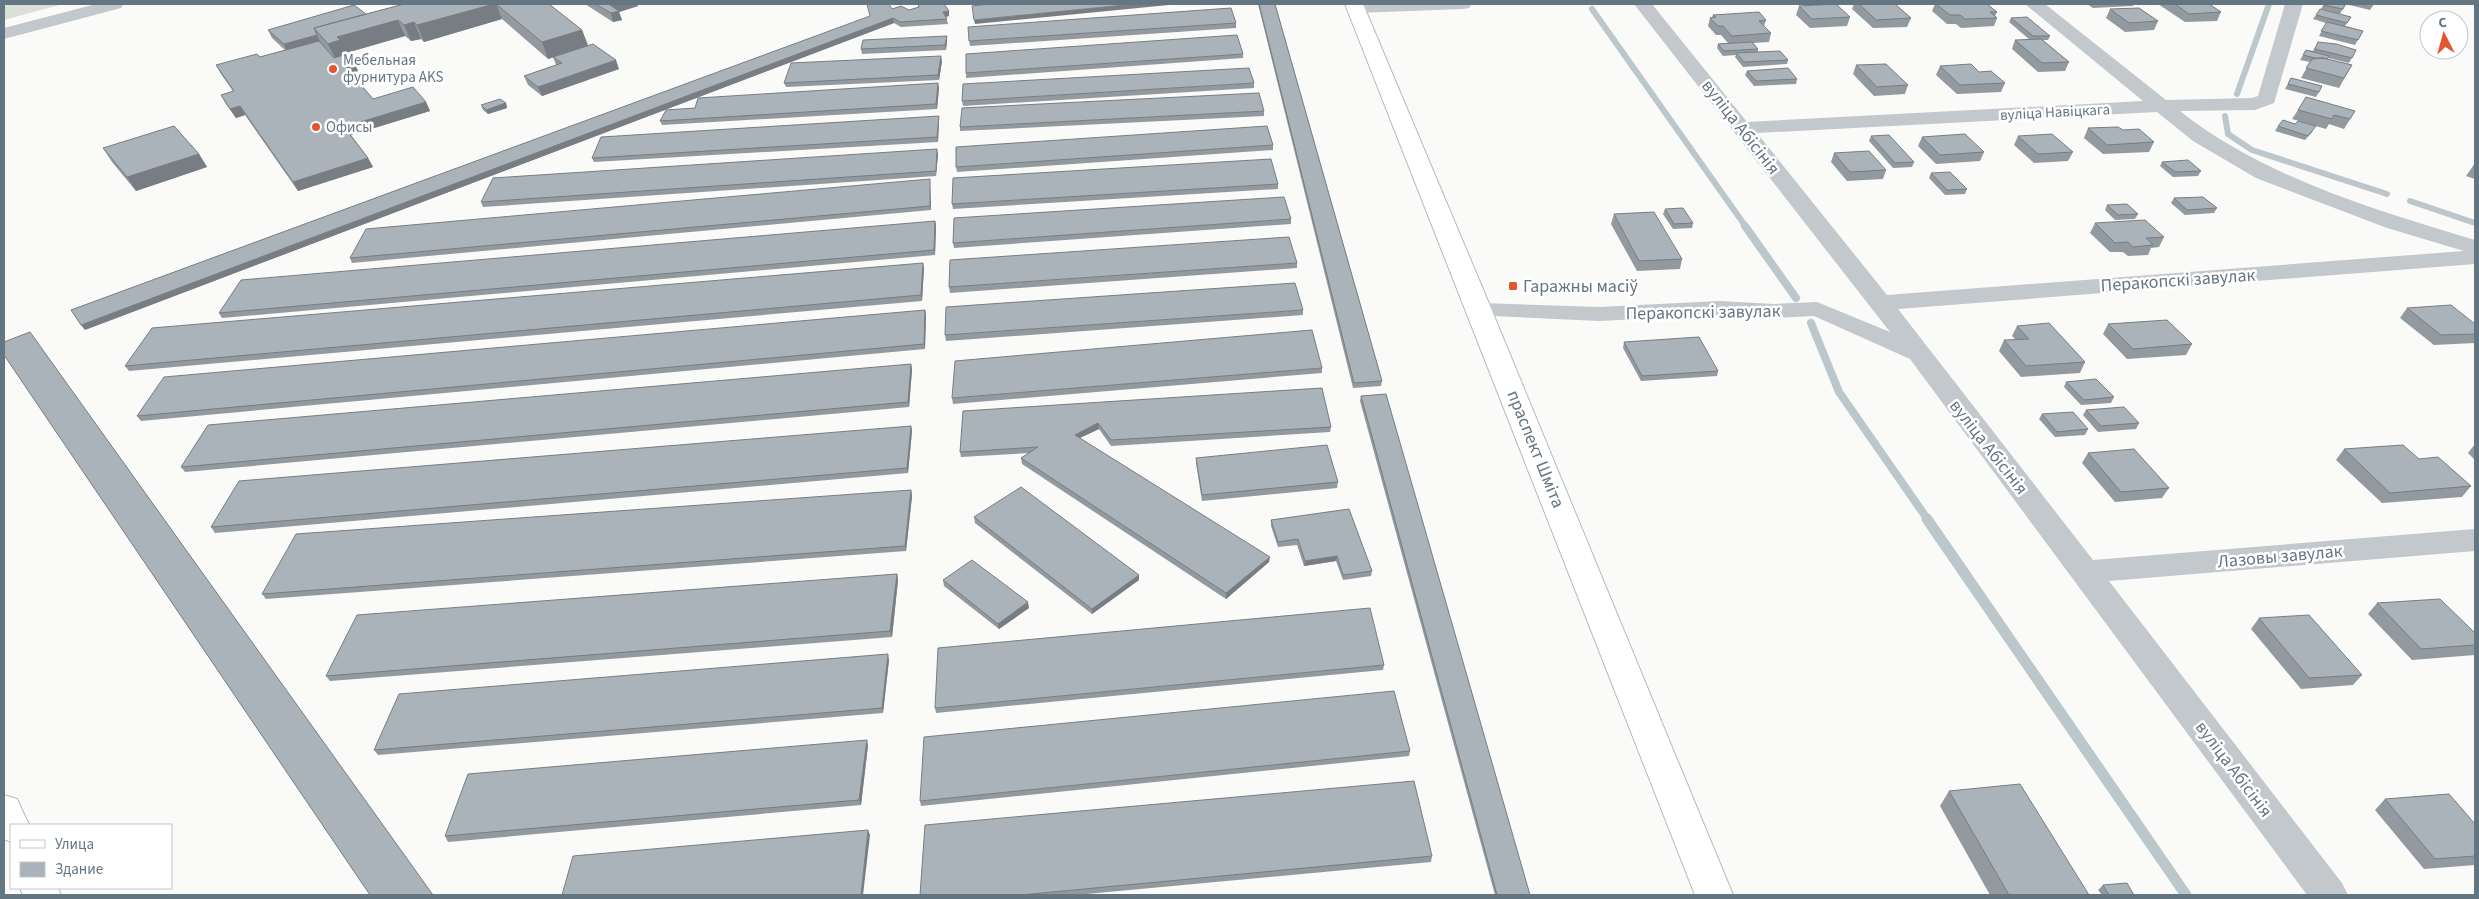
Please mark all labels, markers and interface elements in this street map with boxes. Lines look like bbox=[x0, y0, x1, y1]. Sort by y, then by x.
north arrow bbox=[2419, 10, 2469, 60]
text: С bbox=[2438, 13, 2448, 33]
place label: Мебельная фурнитура AKS bbox=[343, 50, 443, 88]
marker: Мебельная фурнитура AKS bbox=[327, 63, 339, 75]
street label: вуліца Абісінія bbox=[1695, 74, 1786, 180]
street label: вуліца Навіцкага bbox=[1999, 99, 2111, 126]
place label: Офисы bbox=[326, 117, 372, 138]
marker: Офисы bbox=[310, 121, 322, 133]
street label: Перакопскі завулак bbox=[2100, 263, 2256, 298]
place label: Гаражны масіў bbox=[1523, 274, 1639, 299]
marker: Гаражны масіў bbox=[1507, 280, 1519, 292]
street label: Перакопскі завулак bbox=[1625, 299, 1781, 326]
street label: праспект Шміта bbox=[1501, 387, 1571, 512]
street label: вуліца Абісінія bbox=[1943, 394, 2034, 500]
street label: Лазовы завулак bbox=[2216, 539, 2344, 574]
street label: вуліца Абісінія bbox=[2189, 716, 2278, 823]
legend bbox=[10, 824, 172, 889]
text: Улица bbox=[55, 834, 94, 855]
text: Здание bbox=[55, 859, 103, 880]

